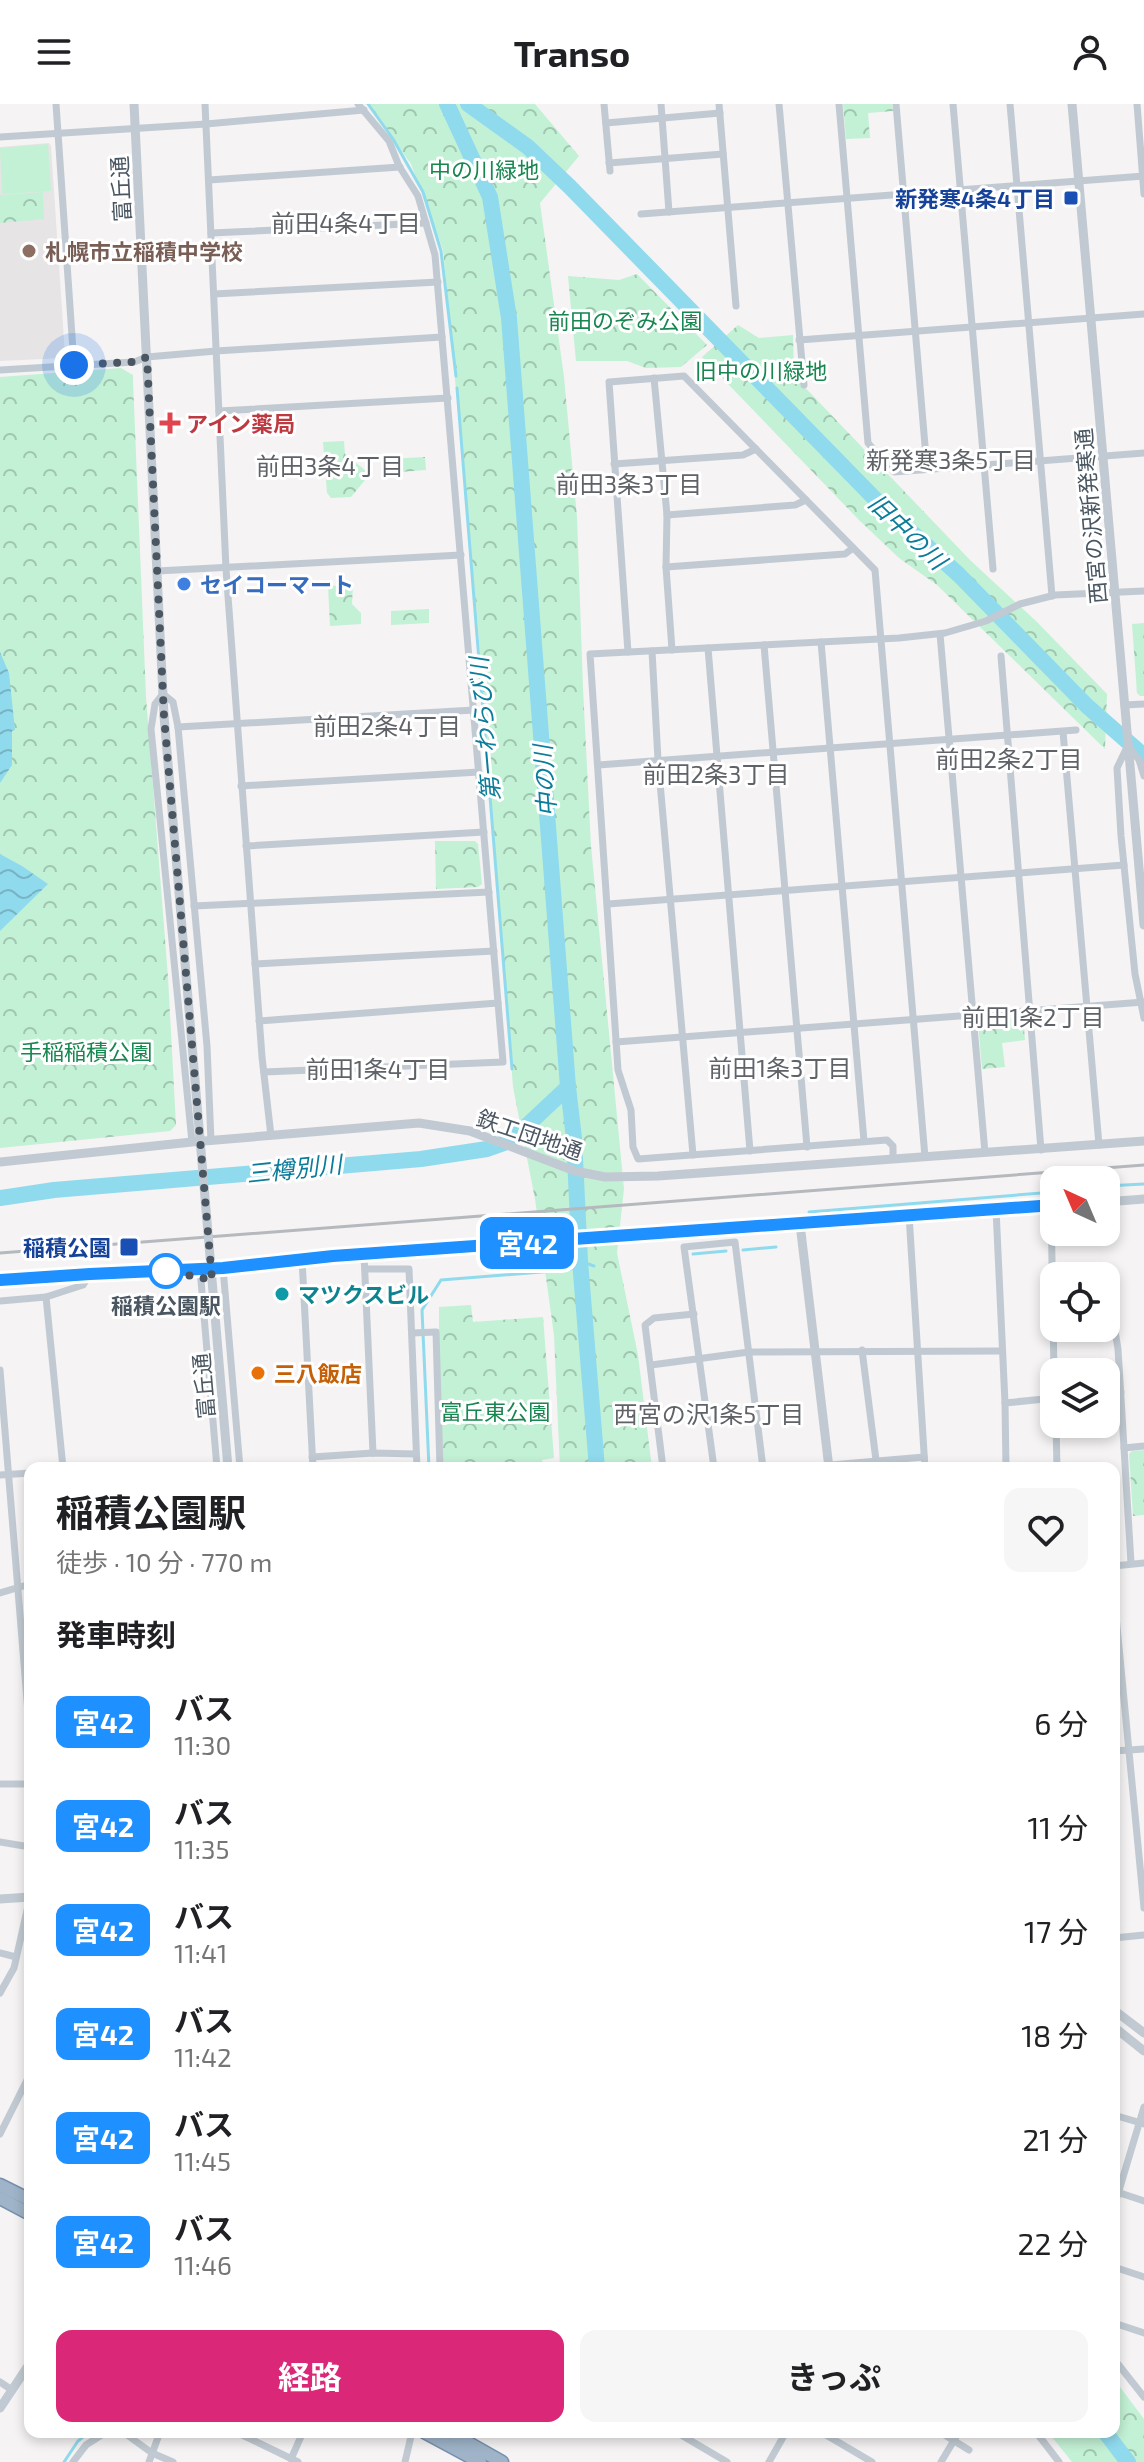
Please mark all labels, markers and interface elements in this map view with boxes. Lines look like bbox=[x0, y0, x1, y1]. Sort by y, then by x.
icon: menu bbox=[32, 30, 76, 74]
icon: person bbox=[1068, 30, 1112, 74]
text: Transo bbox=[514, 31, 630, 74]
street label: 富丘通 bbox=[105, 155, 135, 223]
park label: 中の川緑地 bbox=[429, 156, 539, 182]
place label: 新発寒4条4丁目 bbox=[895, 185, 1055, 211]
marker: 新発寒4条4丁目 bbox=[1062, 189, 1080, 207]
district label: 前田4条4丁目 bbox=[271, 208, 421, 237]
place label: 札幌市立稲積中学校 bbox=[45, 238, 243, 264]
marker: 札幌市立稲積中学校 bbox=[20, 242, 38, 260]
park label: 前田のぞみ公園 bbox=[548, 307, 702, 333]
your location bbox=[54, 345, 94, 385]
park label: 旧中の川緑地 bbox=[695, 357, 827, 383]
place label: アイン薬局 bbox=[186, 410, 295, 436]
marker: アイン薬局 bbox=[161, 414, 179, 432]
street label: 西宮の沢新発寒通 bbox=[1069, 427, 1111, 605]
district label: 新発寒3条5丁目 bbox=[866, 445, 1036, 474]
district label: 前田3条4丁目 bbox=[256, 451, 404, 480]
district label: 前田3条3丁目 bbox=[556, 469, 702, 498]
water label: 旧中の川 bbox=[863, 487, 955, 577]
place label: セイコーマート bbox=[200, 571, 354, 597]
marker: セイコーマート bbox=[175, 575, 193, 593]
water label: 第一わらび川 bbox=[463, 653, 505, 802]
district label: 前田2条4丁目 bbox=[313, 711, 461, 740]
water label: 中の川 bbox=[527, 741, 561, 818]
district label: 前田2条2丁目 bbox=[936, 744, 1082, 773]
district label: 前田2条3丁目 bbox=[643, 759, 789, 788]
district label: 前田1条2丁目 bbox=[961, 1002, 1105, 1031]
park label: 手稲稲積公園 bbox=[20, 1038, 152, 1064]
district label: 前田1条3丁目 bbox=[709, 1053, 851, 1082]
district label: 前田1条4丁目 bbox=[306, 1054, 450, 1083]
street label: 鉄工団地通 bbox=[474, 1104, 586, 1164]
water label: 三樽別川 bbox=[245, 1148, 346, 1187]
north arrow bbox=[1040, 1166, 1120, 1246]
map controls bbox=[1040, 1166, 1120, 1438]
line badge: 宮42 bbox=[481, 1217, 573, 1269]
text: 宮42 bbox=[496, 1226, 558, 1260]
place label: 稲積公園 bbox=[23, 1234, 111, 1260]
marker: 稲積公園 bbox=[118, 1236, 140, 1258]
marker: 稲積公園駅 bbox=[149, 1254, 183, 1288]
button: locate bbox=[1040, 1262, 1120, 1342]
place label: マツクスビル bbox=[298, 1281, 429, 1307]
marker: マツクスビル bbox=[273, 1285, 291, 1303]
place label: 稲積公園駅 bbox=[111, 1292, 221, 1318]
street label: 富丘通 bbox=[187, 1352, 219, 1420]
button: layers bbox=[1040, 1358, 1120, 1438]
place label: 三八飯店 bbox=[274, 1360, 362, 1386]
marker: 三八飯店 bbox=[249, 1364, 267, 1382]
park label: 富丘東公園 bbox=[440, 1398, 550, 1424]
district label: 西宮の沢1条5丁目 bbox=[614, 1399, 804, 1428]
button: heart bbox=[1004, 1488, 1088, 1572]
text: 稲積公園駅 bbox=[56, 1489, 246, 1535]
text: 徒歩 · 10 分 · 770 m bbox=[56, 1546, 272, 1577]
text: 発車時刻 bbox=[56, 1616, 176, 1652]
text: バス bbox=[174, 1690, 234, 1726]
text: 宮42 bbox=[72, 1705, 134, 1739]
text: 6 分 bbox=[1034, 1705, 1088, 1741]
text: 11:30 bbox=[174, 1729, 231, 1760]
text: バス bbox=[174, 1794, 234, 1830]
text: 宮42 bbox=[72, 1809, 134, 1843]
text: 11 分 bbox=[1027, 1809, 1088, 1845]
text: 11:35 bbox=[174, 1833, 229, 1864]
text: バス bbox=[174, 1898, 234, 1934]
text: 宮42 bbox=[72, 1913, 134, 1947]
text: 17 分 bbox=[1024, 1913, 1088, 1949]
text: 11:41 bbox=[174, 1937, 227, 1968]
text: バス bbox=[174, 2002, 234, 2038]
text: 宮42 bbox=[72, 2017, 134, 2051]
text: 18 分 bbox=[1021, 2017, 1088, 2053]
text: 11:42 bbox=[174, 2041, 232, 2072]
text: バス bbox=[174, 2106, 234, 2142]
text: 宮42 bbox=[72, 2121, 134, 2155]
text: 21 分 bbox=[1023, 2121, 1088, 2157]
text: 11:45 bbox=[174, 2145, 231, 2176]
text: バス bbox=[174, 2210, 234, 2246]
text: 宮42 bbox=[72, 2225, 134, 2259]
text: 22 分 bbox=[1018, 2225, 1088, 2261]
text: 11:46 bbox=[174, 2249, 232, 2280]
button: 経路 bbox=[56, 2330, 564, 2422]
button: きっぷ bbox=[580, 2330, 1088, 2422]

